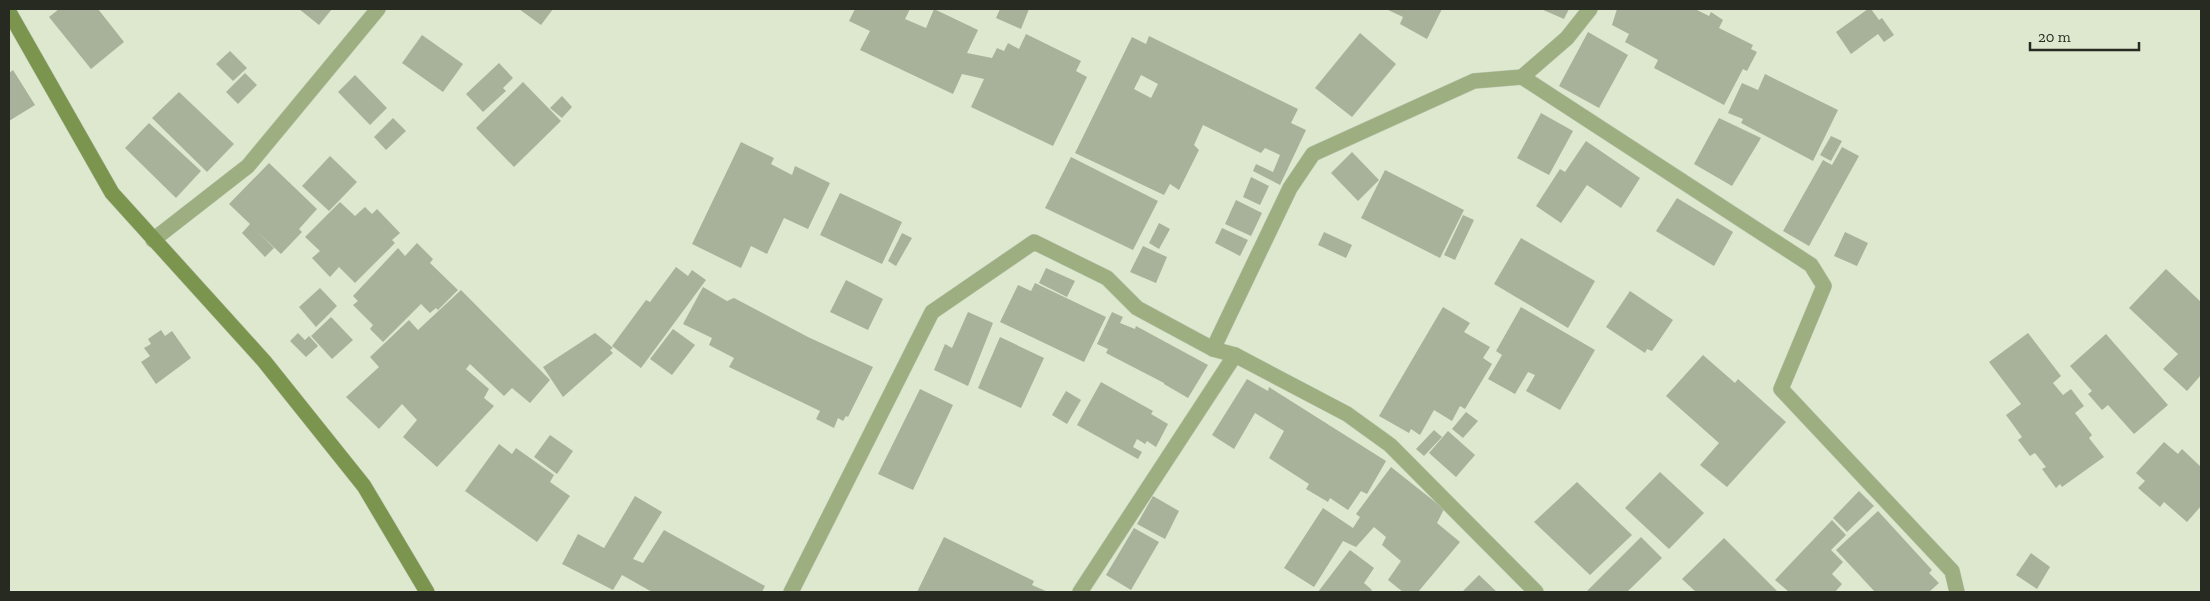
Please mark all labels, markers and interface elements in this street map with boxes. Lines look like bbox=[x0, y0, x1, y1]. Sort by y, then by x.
scale bar bbox=[2030, 20, 2139, 52]
text: 20 m bbox=[2038, 28, 2071, 46]

